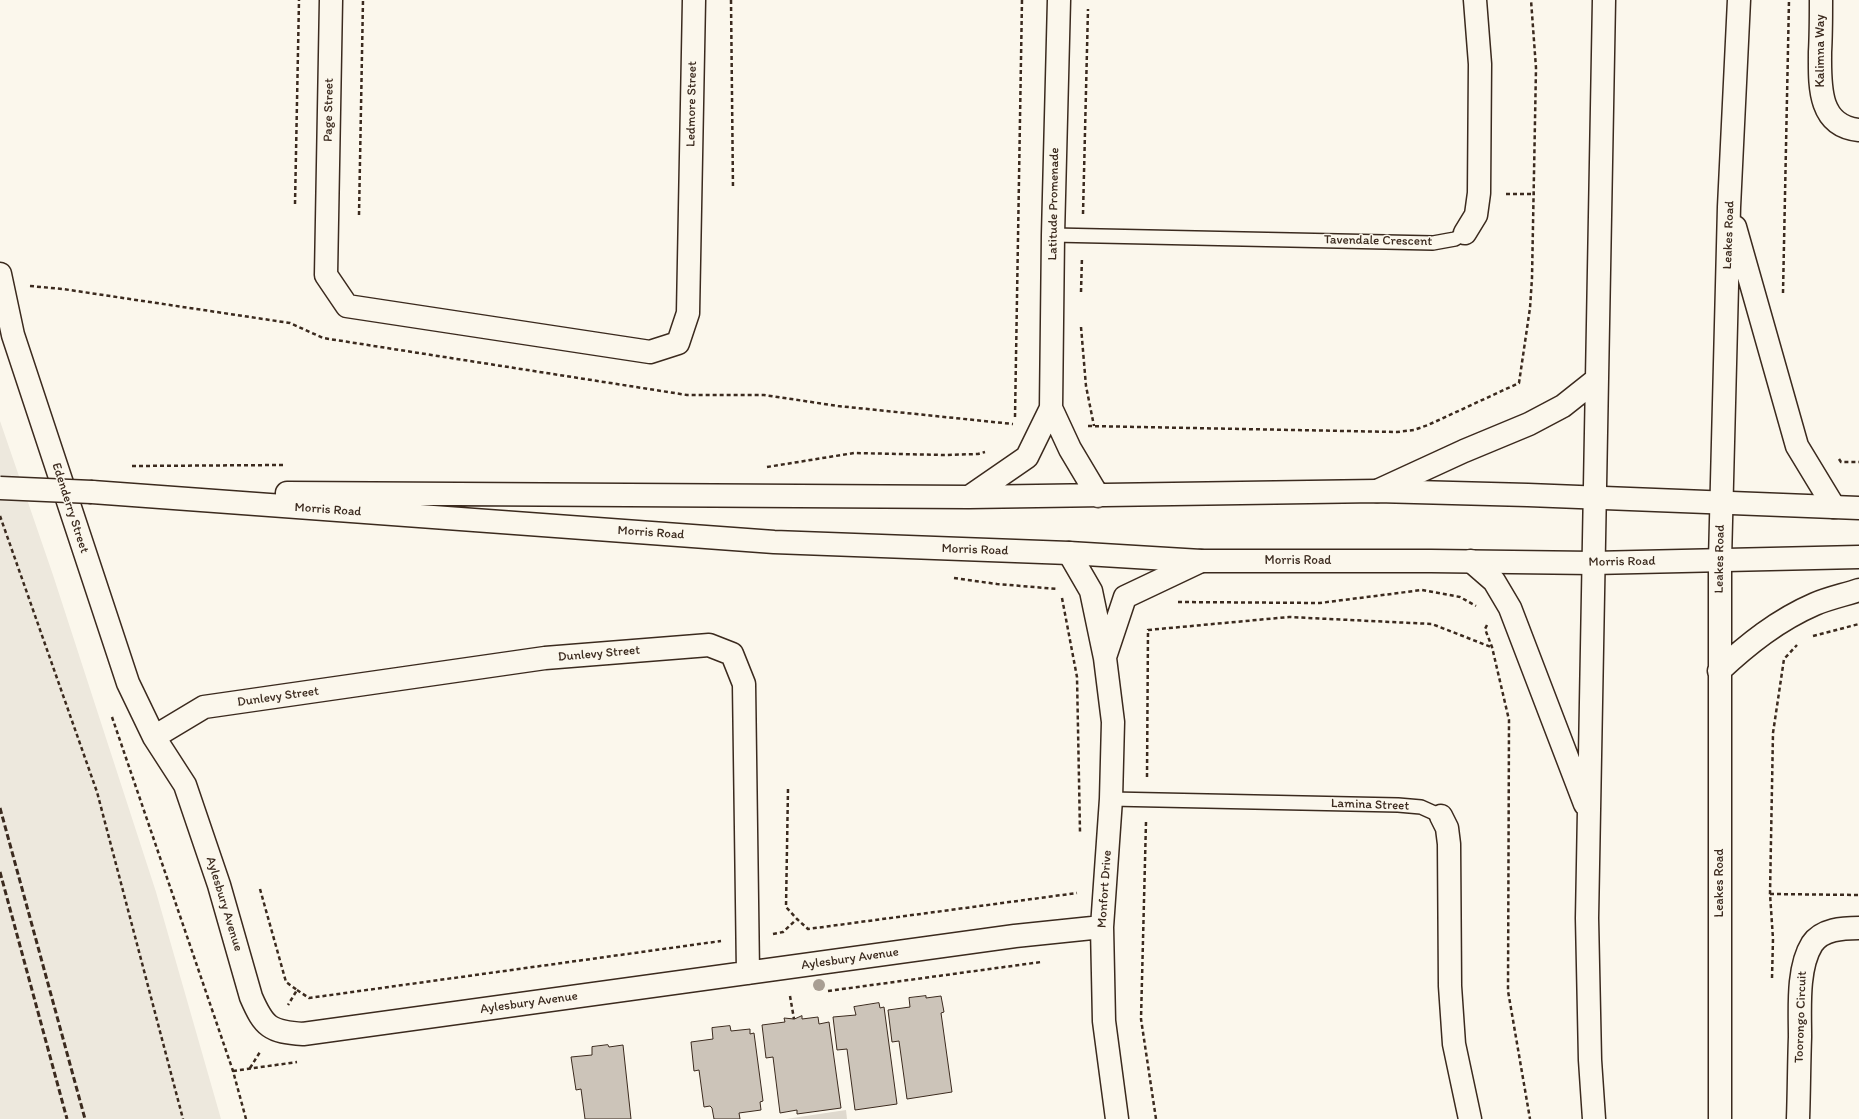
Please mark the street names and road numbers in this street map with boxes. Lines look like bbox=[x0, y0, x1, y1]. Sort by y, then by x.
street label: Kalimna Way bbox=[1813, 15, 1829, 87]
street label: Ledmore Street bbox=[683, 61, 701, 147]
street label: Page Street bbox=[321, 78, 337, 142]
street label: Latitude Promenade bbox=[1045, 147, 1063, 261]
street label: Leakes Road bbox=[1720, 200, 1738, 270]
street label: Tavendale Crescent bbox=[1324, 232, 1432, 250]
street label: Edenderry Street bbox=[48, 461, 92, 555]
street label: Morris Road bbox=[294, 500, 362, 520]
street label: Morris Road bbox=[617, 523, 685, 543]
street label: Leakes Road bbox=[1712, 524, 1728, 594]
street label: Morris Road bbox=[941, 541, 1009, 559]
street label: Morris Road bbox=[1264, 553, 1332, 569]
street label: Morris Road bbox=[1588, 554, 1656, 570]
street label: Dunlevy Street bbox=[557, 643, 641, 665]
street label: Dunlevy Street bbox=[236, 684, 320, 710]
street label: Lamina Street bbox=[1330, 796, 1410, 814]
street label: Leakes Road bbox=[1712, 849, 1728, 917]
street label: Monfort Drive bbox=[1094, 850, 1116, 928]
street label: Aylesbury Avenue bbox=[202, 855, 246, 953]
street label: Aylesbury Avenue bbox=[800, 944, 900, 974]
street label: Toorongo Circuit bbox=[1792, 971, 1810, 1063]
street label: Aylesbury Avenue bbox=[479, 988, 579, 1018]

